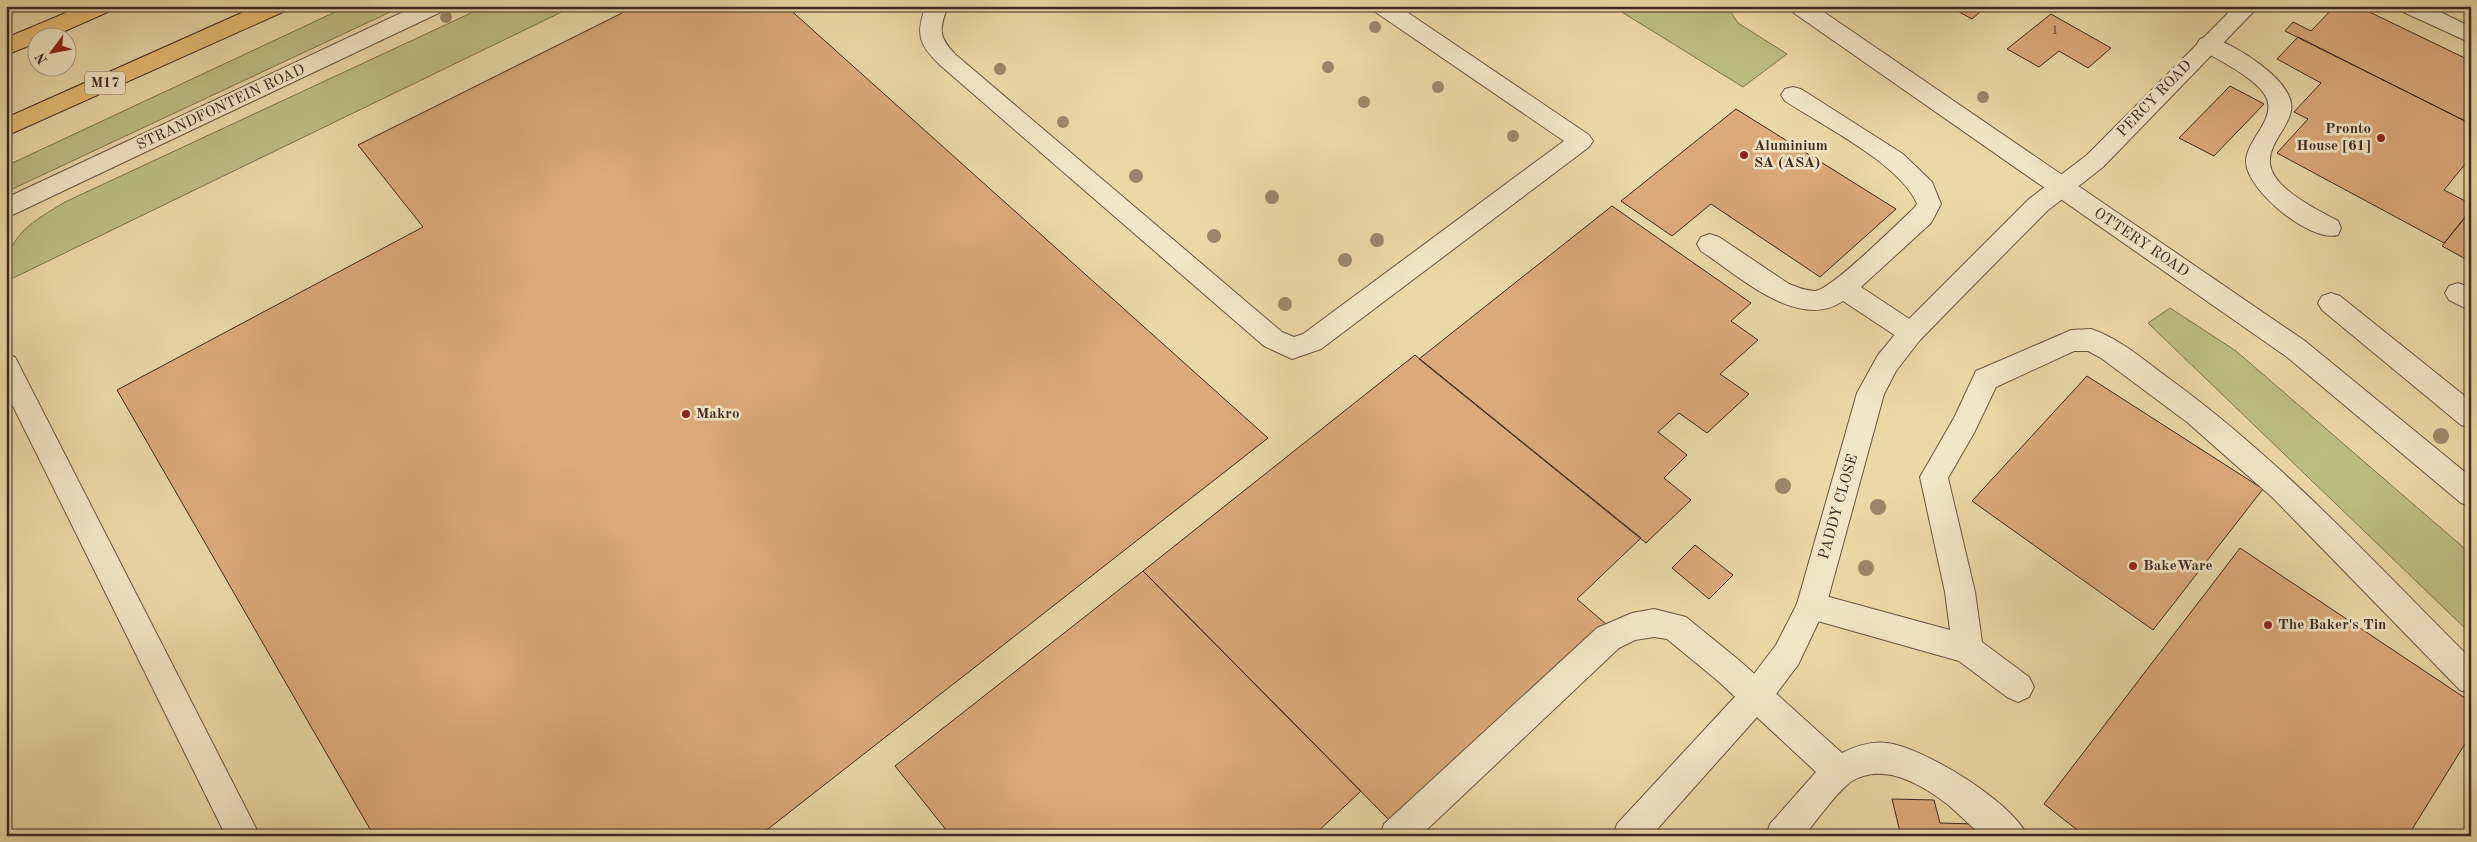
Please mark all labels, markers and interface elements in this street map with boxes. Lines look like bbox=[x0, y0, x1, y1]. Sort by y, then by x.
house number: 1 bbox=[2052, 25, 2058, 37]
north arrow bbox=[28, 28, 78, 78]
text: N bbox=[33, 50, 51, 67]
street label: PERCY ROAD bbox=[2115, 58, 2195, 140]
street label: STRANDFONTEIN ROAD bbox=[135, 62, 307, 154]
road number: M17 bbox=[85, 72, 125, 95]
place label: Pronto House [61] bbox=[2296, 122, 2371, 154]
marker: Pronto House [61] bbox=[2375, 132, 2387, 144]
place label: Aluminium SA (ASA) bbox=[1754, 139, 1828, 171]
marker: Aluminium SA (ASA) bbox=[1738, 149, 1750, 161]
street label: OTTERY ROAD bbox=[2091, 206, 2191, 280]
place label: Makro bbox=[696, 407, 739, 422]
marker: Makro bbox=[680, 408, 692, 420]
street label: PADDY CLOSE bbox=[1817, 453, 1861, 561]
place label: BakeWare bbox=[2143, 559, 2213, 574]
marker: BakeWare bbox=[2127, 560, 2139, 572]
place label: The Baker's Tin bbox=[2278, 618, 2386, 633]
marker: The Baker's Tin bbox=[2262, 619, 2274, 631]

